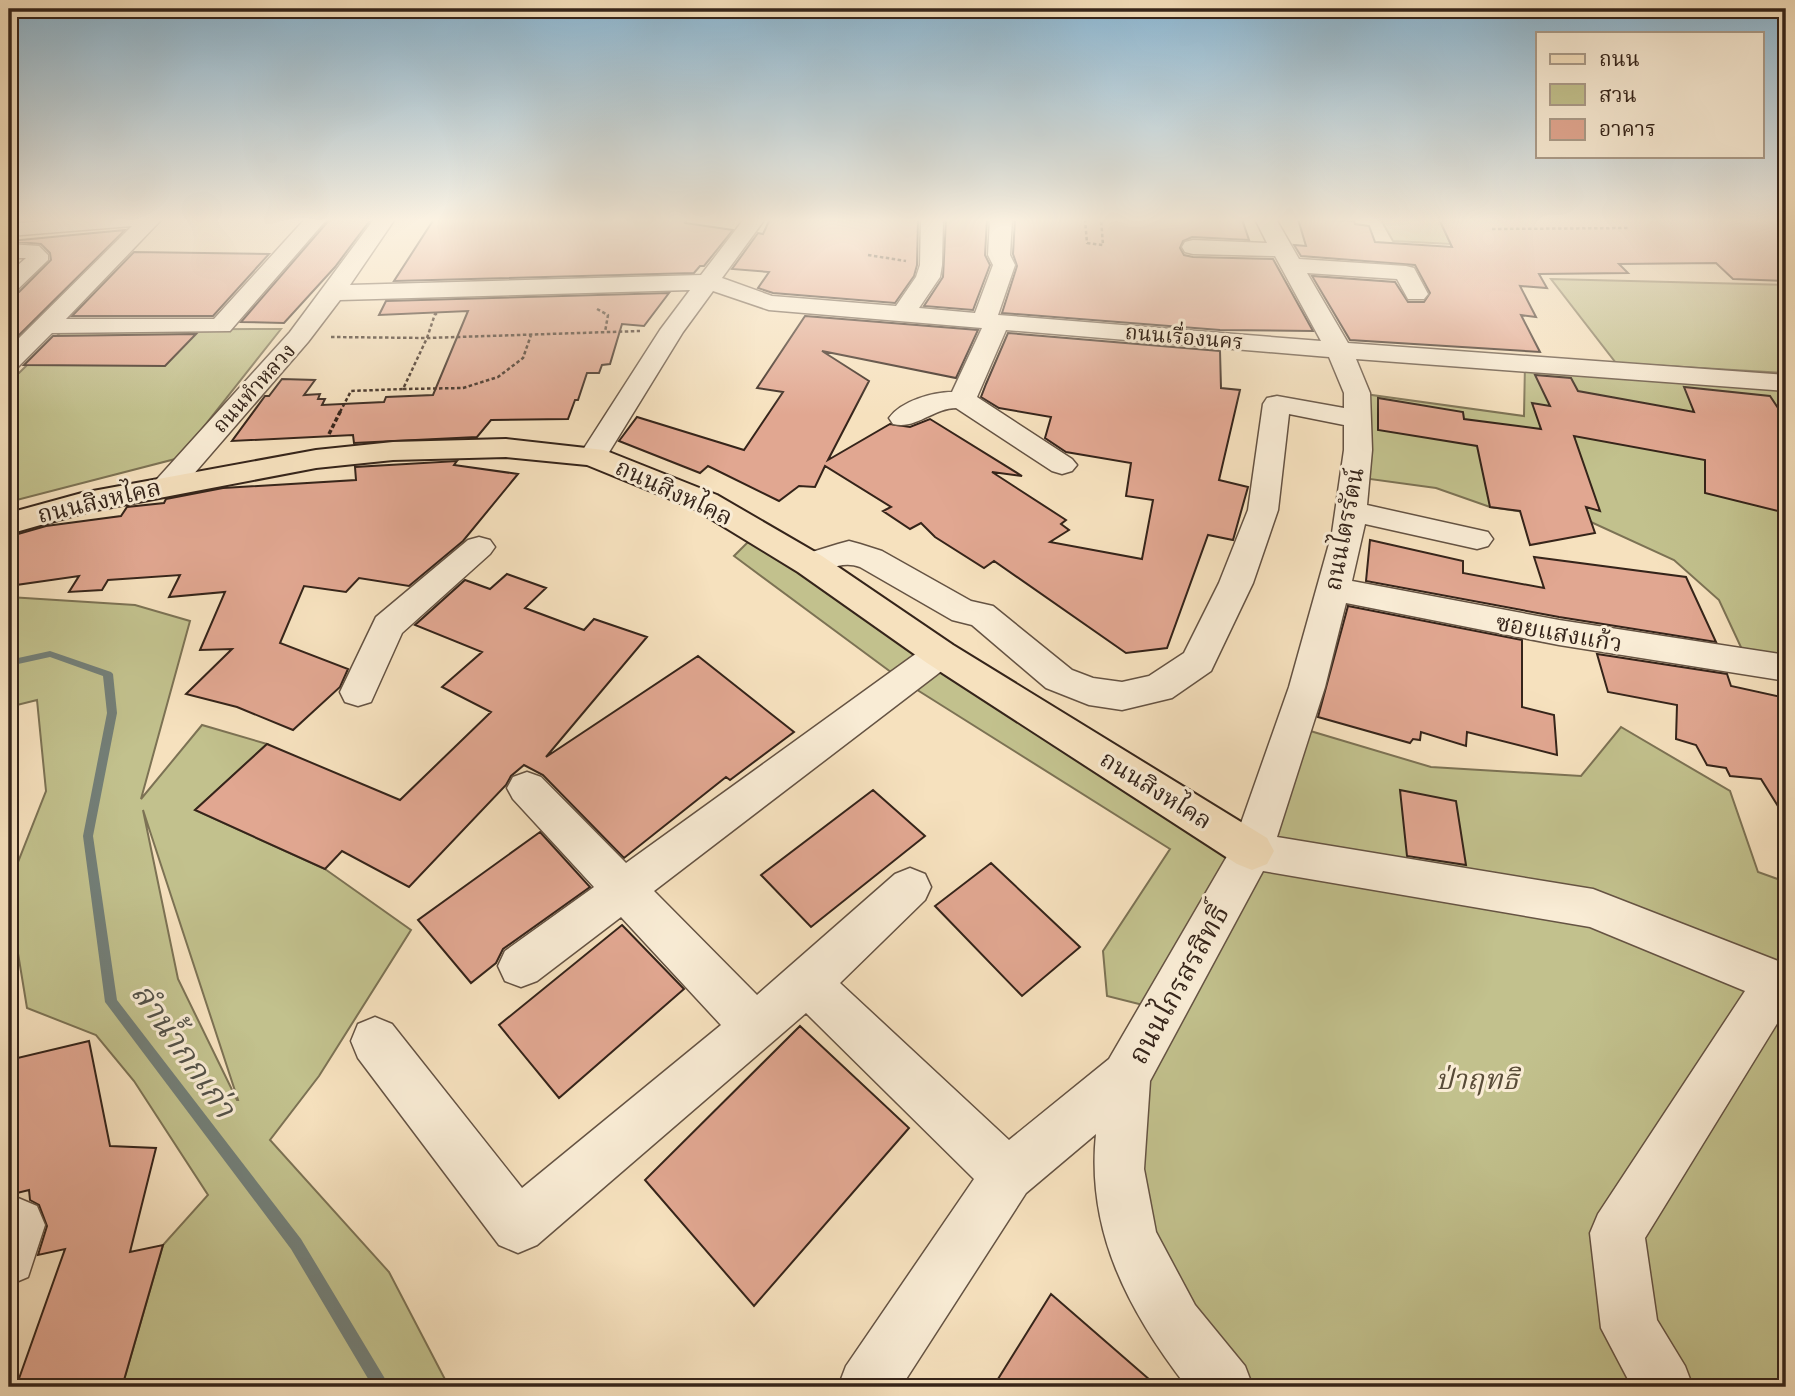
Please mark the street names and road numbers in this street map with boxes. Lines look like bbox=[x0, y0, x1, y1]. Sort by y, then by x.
street label: ถนนเรื่องนคร bbox=[1124, 316, 1244, 356]
street label: ถนนทำหลวง bbox=[208, 338, 302, 439]
street label: ถนนสิงหไคล bbox=[610, 449, 739, 533]
street label: ถนนไตรรัตน์ bbox=[1314, 464, 1372, 593]
street label: ถนนสิงหไคล bbox=[34, 469, 164, 531]
street label: ซอยแสงแก้ว bbox=[1493, 608, 1624, 660]
street label: ถนนสิงหไคล bbox=[1094, 741, 1219, 837]
street label: ถนนไกรสรสิทธิ์ bbox=[1118, 895, 1239, 1071]

